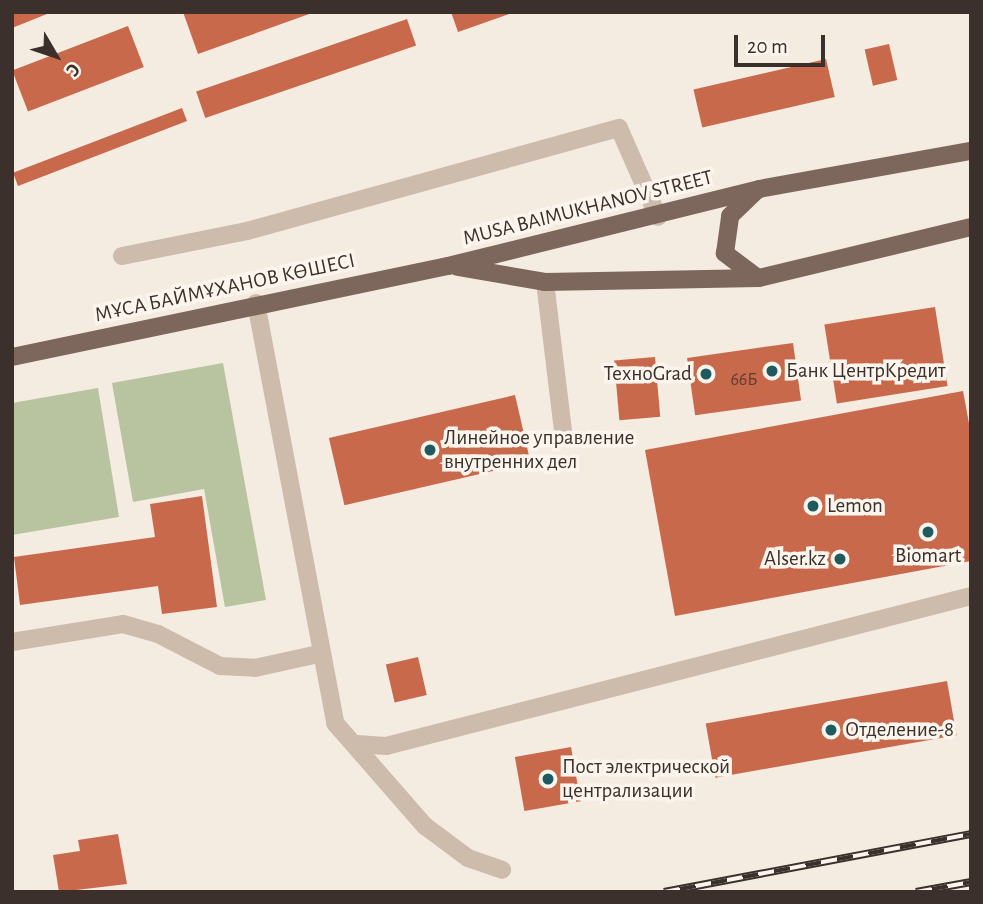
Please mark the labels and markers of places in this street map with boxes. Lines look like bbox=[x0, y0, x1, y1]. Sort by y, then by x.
place label: Банк ЦентрКредит bbox=[786, 358, 946, 384]
place label: ТехноGrad bbox=[604, 361, 692, 387]
marker: Банк ЦентрКредит bbox=[764, 363, 780, 379]
marker: ТехноGrad bbox=[698, 366, 714, 382]
place label: Линейное управление внутренних дел bbox=[444, 425, 634, 475]
marker: Линейное управление внутренних дел bbox=[422, 442, 438, 458]
place label: Lemon bbox=[827, 493, 883, 519]
marker: Lemon bbox=[805, 498, 821, 514]
marker: Biomart bbox=[920, 524, 936, 540]
place label: Biomart bbox=[895, 543, 961, 569]
place label: Alser.kz bbox=[764, 546, 826, 572]
marker: Alser.kz bbox=[832, 551, 848, 567]
place label: Отделение-8 bbox=[845, 717, 954, 743]
marker: Отделение-8 bbox=[823, 722, 839, 738]
place label: Пост электрической централизации bbox=[562, 754, 730, 804]
marker: Пост электрической централизации bbox=[540, 771, 556, 787]

